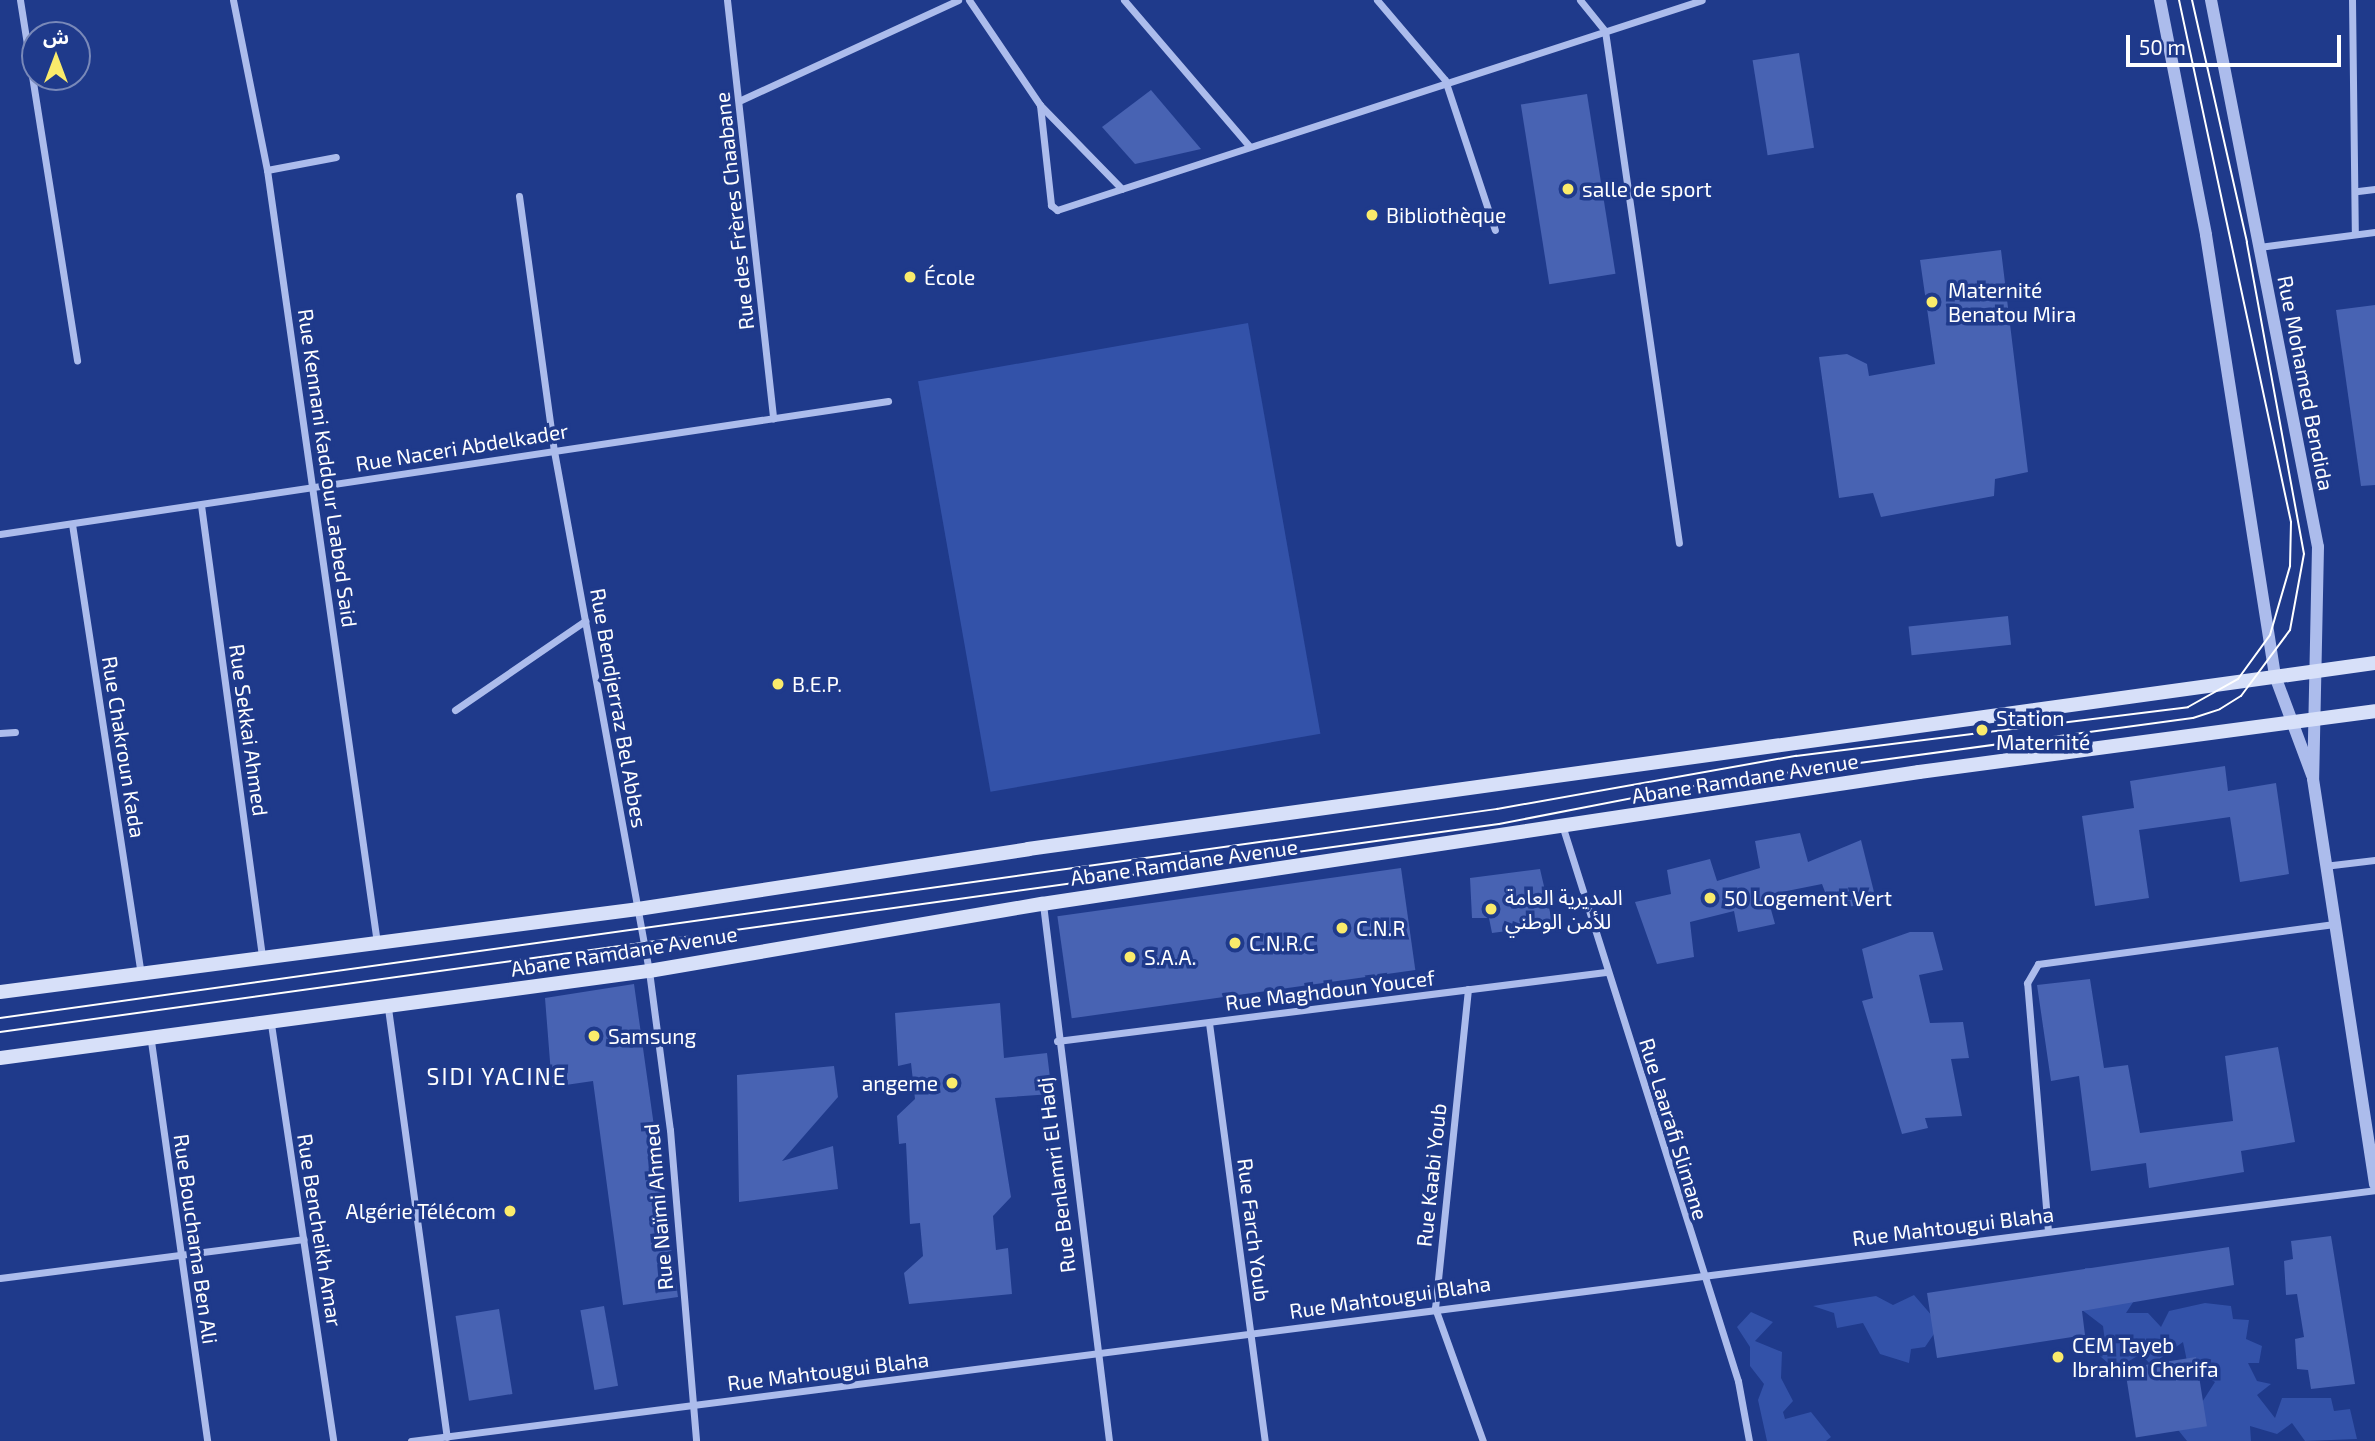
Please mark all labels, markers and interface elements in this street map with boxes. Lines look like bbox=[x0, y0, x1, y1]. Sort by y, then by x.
north arrow bbox=[21, 21, 91, 91]
scale bar bbox=[2130, 21, 2345, 65]
text: ش bbox=[43, 25, 69, 48]
text: 50 m bbox=[2139, 34, 2186, 59]
street label: Rue des Frères Chaabane bbox=[709, 91, 759, 331]
place label: salle de sport bbox=[1582, 176, 1712, 202]
marker: salle de sport bbox=[1560, 181, 1576, 197]
place label: Bibliothèque bbox=[1386, 202, 1506, 228]
marker: Bibliothèque bbox=[1364, 207, 1380, 223]
place label: École bbox=[924, 264, 975, 290]
marker: École bbox=[902, 269, 918, 285]
street label: Rue Mohamed Bendida bbox=[2273, 273, 2339, 493]
place label: Maternité Benatou Mira bbox=[1948, 277, 2076, 327]
marker: Maternité Benatou Mira bbox=[1922, 292, 1942, 312]
street label: Rue Kennani Kaddour Laabed Said bbox=[293, 307, 363, 629]
street label: Rue Naceri Abdelkader bbox=[354, 418, 570, 476]
street label: Rue Bendjerraz Bel Abbes bbox=[585, 586, 653, 830]
street label: Rue Sekkai Ahmed bbox=[224, 642, 274, 818]
street label: Rue Chakroun Kada bbox=[97, 654, 151, 840]
place label: B.E.P. bbox=[792, 671, 842, 697]
marker: B.E.P. bbox=[770, 676, 786, 692]
place label: Station Maternité bbox=[1996, 705, 2090, 755]
marker: Station Maternité bbox=[1974, 722, 1990, 738]
street label: Abane Ramdane Avenue bbox=[1630, 748, 1860, 808]
street label: Abane Ramdane Avenue bbox=[1069, 834, 1299, 890]
place label: المديرية العامة للأمن الوطني bbox=[1505, 884, 1623, 934]
place label: 50 Logement Vert bbox=[1724, 885, 1892, 911]
marker: 50 Logement Vert bbox=[1702, 890, 1718, 906]
marker: المديرية العامة للأمن الوطني bbox=[1483, 901, 1499, 917]
place label: C.N.R bbox=[1356, 915, 1405, 941]
marker: C.N.R bbox=[1334, 920, 1350, 936]
street label: Abane Ramdane Avenue bbox=[509, 921, 739, 981]
place label: C.N.R.C bbox=[1249, 930, 1315, 956]
marker: C.N.R.C bbox=[1227, 935, 1243, 951]
place label: S.A.A. bbox=[1144, 944, 1196, 970]
marker: S.A.A. bbox=[1122, 949, 1138, 965]
street label: Rue Maghdoun Youcef bbox=[1224, 965, 1436, 1015]
place label: Samsung bbox=[608, 1023, 696, 1049]
marker: Samsung bbox=[586, 1028, 602, 1044]
street label: Rue Laarafi Slimane bbox=[1634, 1035, 1714, 1223]
district label: SIDI YACINE bbox=[428, 1062, 566, 1090]
place label: angeme bbox=[862, 1070, 938, 1096]
marker: angeme bbox=[944, 1075, 960, 1091]
street label: Rue Benlamri El Hadj bbox=[1031, 1076, 1081, 1274]
street label: Rue Kaabi Youb bbox=[1411, 1102, 1451, 1248]
street label: Rue Naïmi Ahmed bbox=[638, 1122, 678, 1292]
street label: Rue Bouchama Ben Ali bbox=[169, 1132, 223, 1346]
street label: Rue Bencheikh Amar bbox=[292, 1132, 348, 1328]
street label: Rue Farch Youb bbox=[1233, 1157, 1275, 1303]
place label: Algérie Télécom bbox=[345, 1198, 496, 1224]
street label: Rue Mahtougui Blaha bbox=[1851, 1201, 2055, 1251]
marker: Algérie Télécom bbox=[502, 1203, 518, 1219]
street label: Rue Mahtougui Blaha bbox=[1288, 1270, 1492, 1324]
place label: CEM Tayeb Ibrahim Cherifa bbox=[2072, 1332, 2218, 1382]
street label: Rue Mahtougui Blaha bbox=[726, 1346, 930, 1396]
marker: CEM Tayeb Ibrahim Cherifa bbox=[2050, 1349, 2066, 1365]

